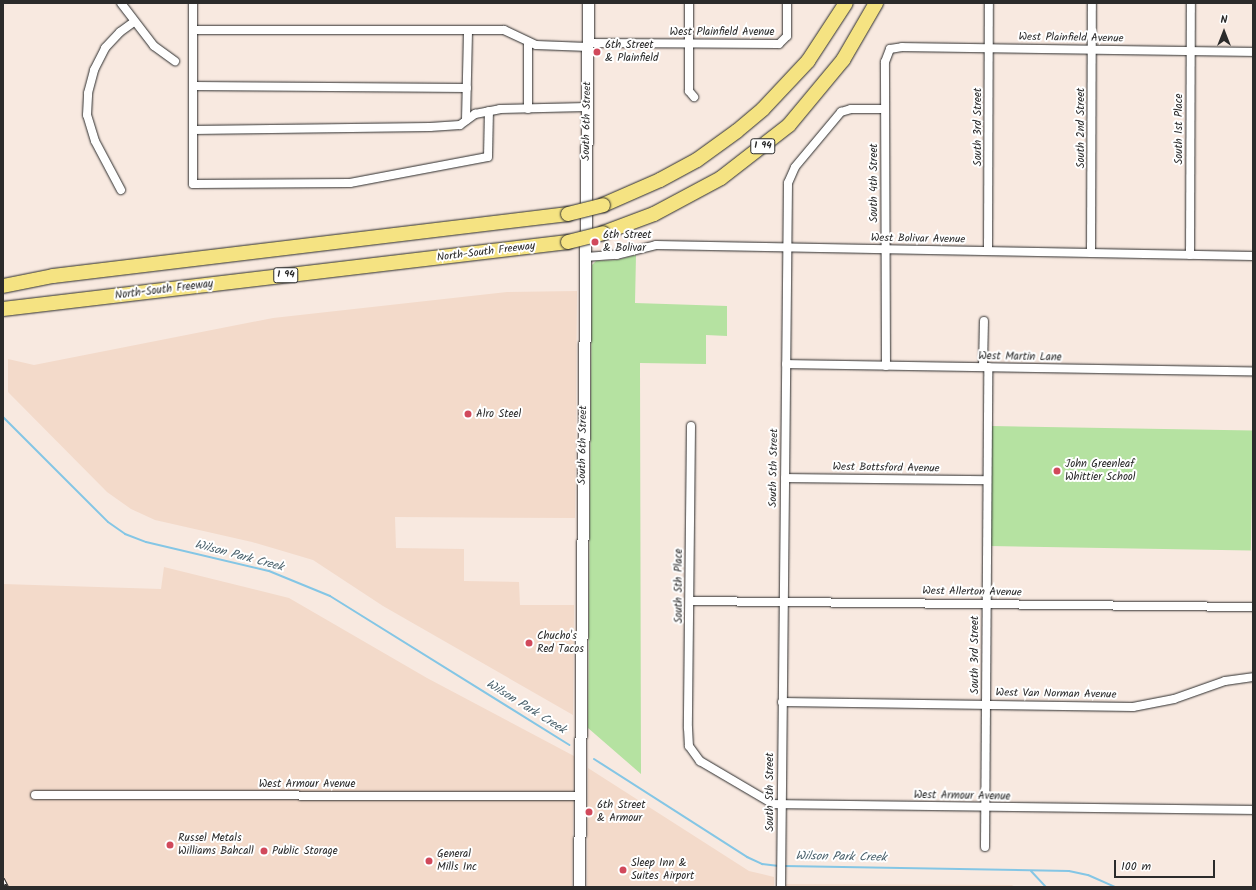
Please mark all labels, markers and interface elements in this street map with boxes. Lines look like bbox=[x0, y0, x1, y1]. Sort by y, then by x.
text: N bbox=[1221, 11, 1227, 29]
north arrow bbox=[1204, 12, 1244, 52]
street label: West Plainfield Avenue bbox=[670, 25, 774, 39]
street label: West Plainfield Avenue bbox=[1018, 30, 1124, 46]
place label: 6th Street & Plainfield bbox=[605, 39, 658, 65]
marker: 6th Street & Plainfield bbox=[592, 47, 602, 57]
street label: South 6th Street bbox=[580, 81, 594, 161]
street label: South 3rd Street bbox=[971, 88, 985, 166]
street label: South 2nd Street bbox=[1074, 88, 1088, 168]
street label: South 1st Place bbox=[1172, 93, 1186, 165]
road number: I 94 bbox=[750, 138, 776, 154]
street label: South 4th Street bbox=[867, 143, 881, 223]
place label: 6th Street & Bolivar bbox=[603, 229, 652, 255]
street label: West Bolivar Avenue bbox=[871, 232, 965, 246]
marker: 6th Street & Bolivar bbox=[590, 237, 600, 247]
street label: North-South Freeway bbox=[436, 239, 536, 265]
road number: I 94 bbox=[273, 267, 299, 283]
street label: North-South Freeway bbox=[114, 277, 214, 303]
street label: West Martin Lane bbox=[978, 350, 1062, 364]
street label: South 6th Street bbox=[576, 405, 590, 485]
place label: Alro Steel bbox=[476, 407, 521, 421]
marker: Alro Steel bbox=[463, 409, 473, 419]
street label: South 5th Street bbox=[767, 428, 781, 508]
place label: John Greenleaf Whittier School bbox=[1065, 458, 1136, 484]
street label: West Bottsford Avenue bbox=[832, 460, 940, 476]
marker: John Greenleaf Whittier School bbox=[1052, 466, 1062, 476]
water label: Wilson Park Creek bbox=[193, 537, 285, 575]
street label: South 5th Place bbox=[672, 549, 686, 623]
street label: West Allerton Avenue bbox=[922, 585, 1022, 599]
street label: South 3rd Street bbox=[968, 616, 982, 694]
place label: Chucho's Red Tacos bbox=[537, 630, 584, 656]
marker: Chucho's Red Tacos bbox=[524, 638, 534, 648]
water label: Wilson Park Creek bbox=[484, 677, 568, 737]
street label: West Van Norman Avenue bbox=[995, 686, 1117, 702]
street label: South 5th Street bbox=[763, 752, 777, 832]
street label: West Armour Avenue bbox=[259, 777, 355, 791]
street label: West Armour Avenue bbox=[914, 789, 1010, 803]
place label: 6th Street & Armour bbox=[597, 799, 646, 825]
marker: 6th Street & Armour bbox=[584, 807, 594, 817]
place label: Russel Metals Williams Bahcall bbox=[178, 832, 254, 858]
marker: Russel Metals Williams Bahcall bbox=[165, 840, 175, 850]
place label: Public Storage bbox=[272, 844, 338, 858]
marker: Public Storage bbox=[259, 846, 269, 856]
place label: General Mills Inc bbox=[437, 848, 477, 874]
water label: Wilson Park Creek bbox=[795, 849, 887, 865]
scale bar bbox=[1116, 852, 1217, 878]
marker: General Mills Inc bbox=[424, 856, 434, 866]
place label: Sleep Inn & Suites Airport bbox=[631, 857, 694, 883]
text: 100 m bbox=[1121, 857, 1151, 876]
marker: Sleep Inn & Suites Airport bbox=[618, 865, 628, 875]

